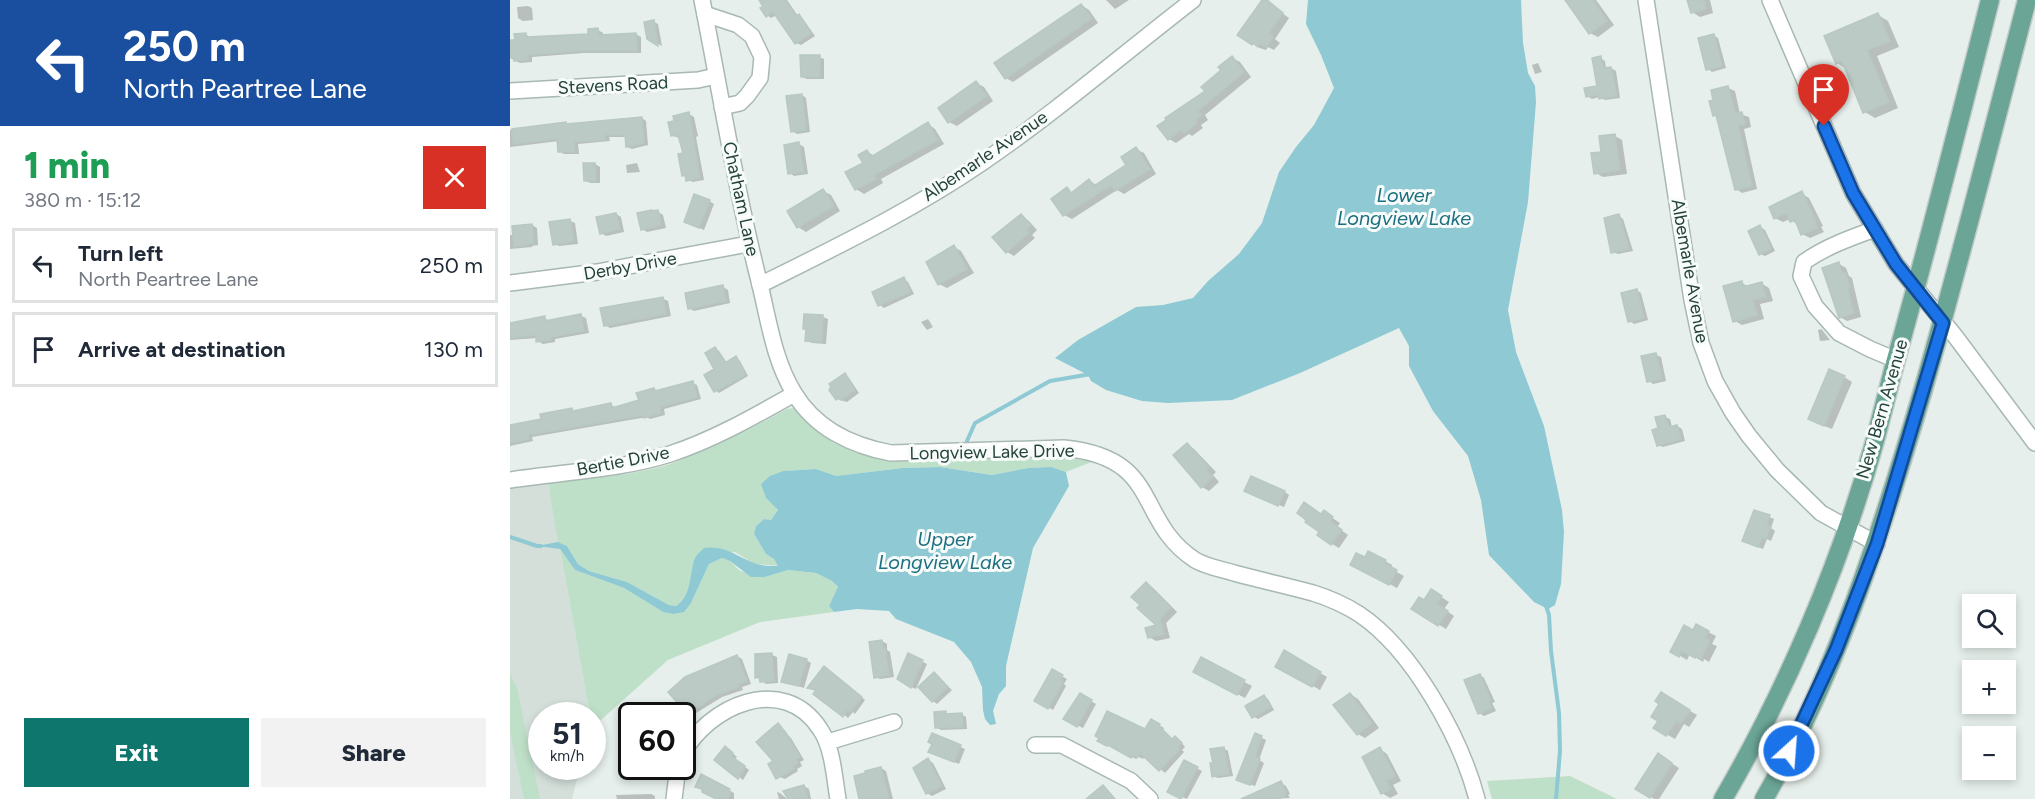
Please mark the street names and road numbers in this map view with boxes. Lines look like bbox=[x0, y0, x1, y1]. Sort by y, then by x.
street label: Stevens Road bbox=[557, 71, 669, 99]
street label: Albemarle Avenue bbox=[918, 106, 1052, 206]
street label: Chatham Lane bbox=[718, 140, 764, 258]
street label: Albemarle Avenue bbox=[1666, 197, 1714, 345]
street label: Derby Drive bbox=[582, 247, 678, 285]
street label: New Bern Avenue bbox=[1852, 336, 1913, 481]
street label: Longview Lake Drive bbox=[909, 440, 1075, 464]
street label: Bertie Drive bbox=[575, 441, 671, 481]

